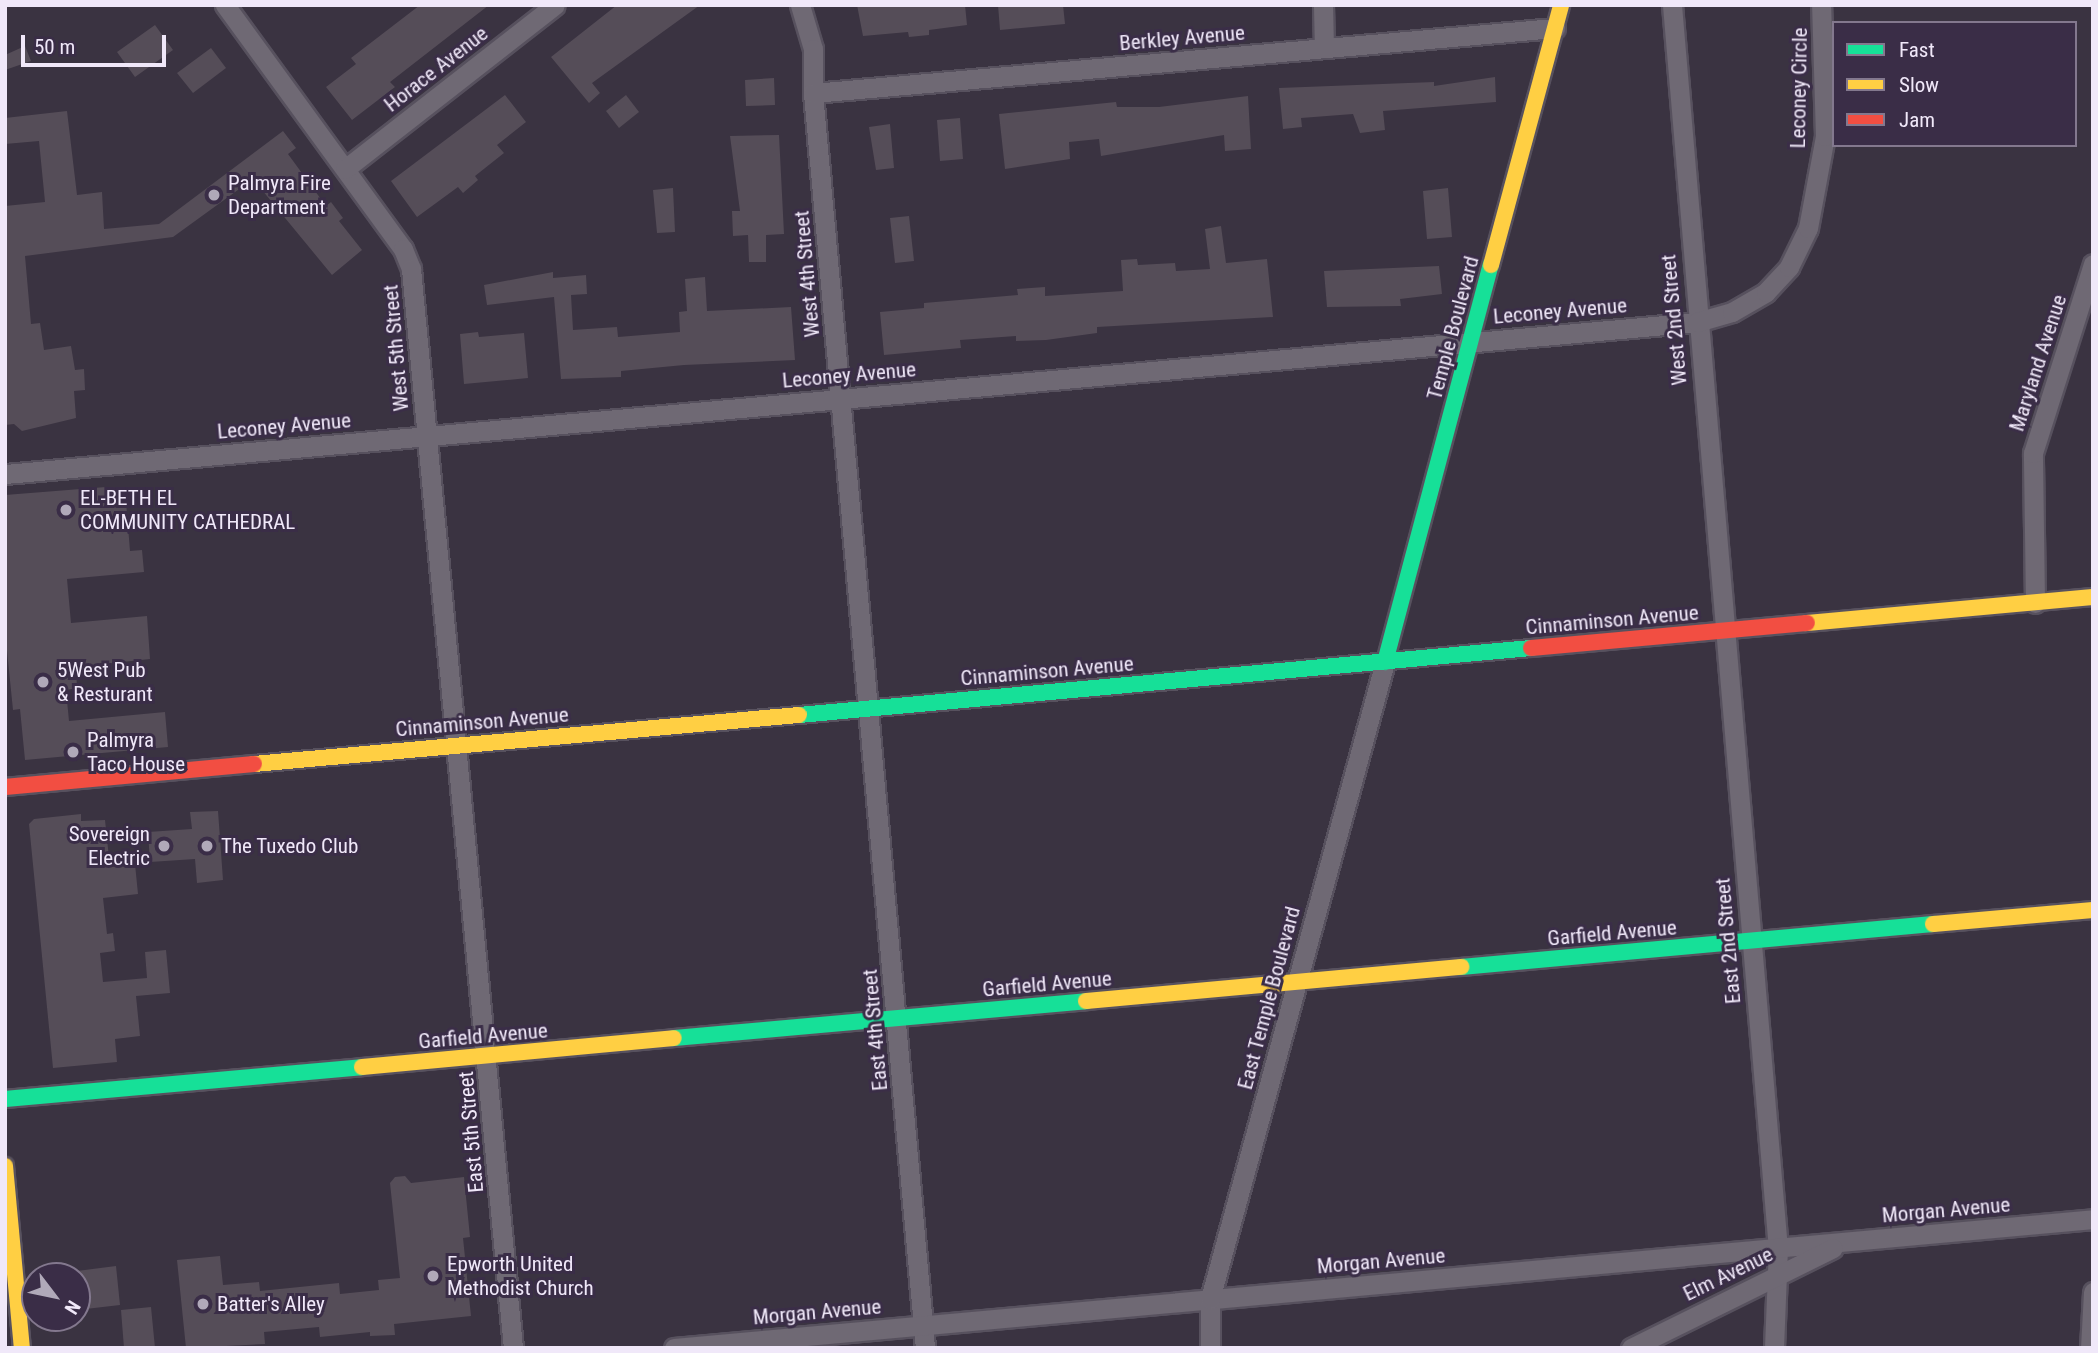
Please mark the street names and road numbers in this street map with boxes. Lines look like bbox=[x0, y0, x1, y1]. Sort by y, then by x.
street label: Berkley Avenue bbox=[1118, 20, 1246, 56]
street label: Horace Avenue bbox=[379, 21, 493, 117]
street label: Leconey Circle bbox=[1785, 27, 1813, 149]
street label: West 4th Street bbox=[789, 210, 825, 338]
street label: Temple Boulevard bbox=[1422, 253, 1484, 403]
street label: West 2nd Street bbox=[1656, 254, 1692, 386]
street label: West 5th Street bbox=[378, 284, 414, 412]
street label: Maryland Avenue bbox=[2004, 292, 2072, 434]
street label: Leconey Avenue bbox=[1492, 293, 1628, 329]
street label: Leconey Avenue bbox=[781, 357, 917, 393]
street label: Leconey Avenue bbox=[216, 408, 352, 444]
street label: Cinnaminson Avenue bbox=[1524, 600, 1700, 640]
street label: Cinnaminson Avenue bbox=[959, 651, 1135, 691]
street label: Cinnaminson Avenue bbox=[394, 702, 570, 742]
street label: East 2nd Street bbox=[1710, 877, 1746, 1005]
street label: East Temple Boulevard bbox=[1232, 904, 1306, 1092]
street label: Garfield Avenue bbox=[1546, 915, 1678, 951]
street label: Garfield Avenue bbox=[981, 966, 1113, 1002]
street label: East 4th Street bbox=[857, 968, 893, 1092]
street label: Garfield Avenue bbox=[417, 1018, 549, 1054]
street label: East 5th Street bbox=[453, 1070, 489, 1194]
street label: Morgan Avenue bbox=[1881, 1192, 2011, 1228]
street label: Elm Avenue bbox=[1679, 1242, 1777, 1306]
street label: Morgan Avenue bbox=[1316, 1243, 1446, 1279]
street label: Morgan Avenue bbox=[752, 1294, 882, 1330]

